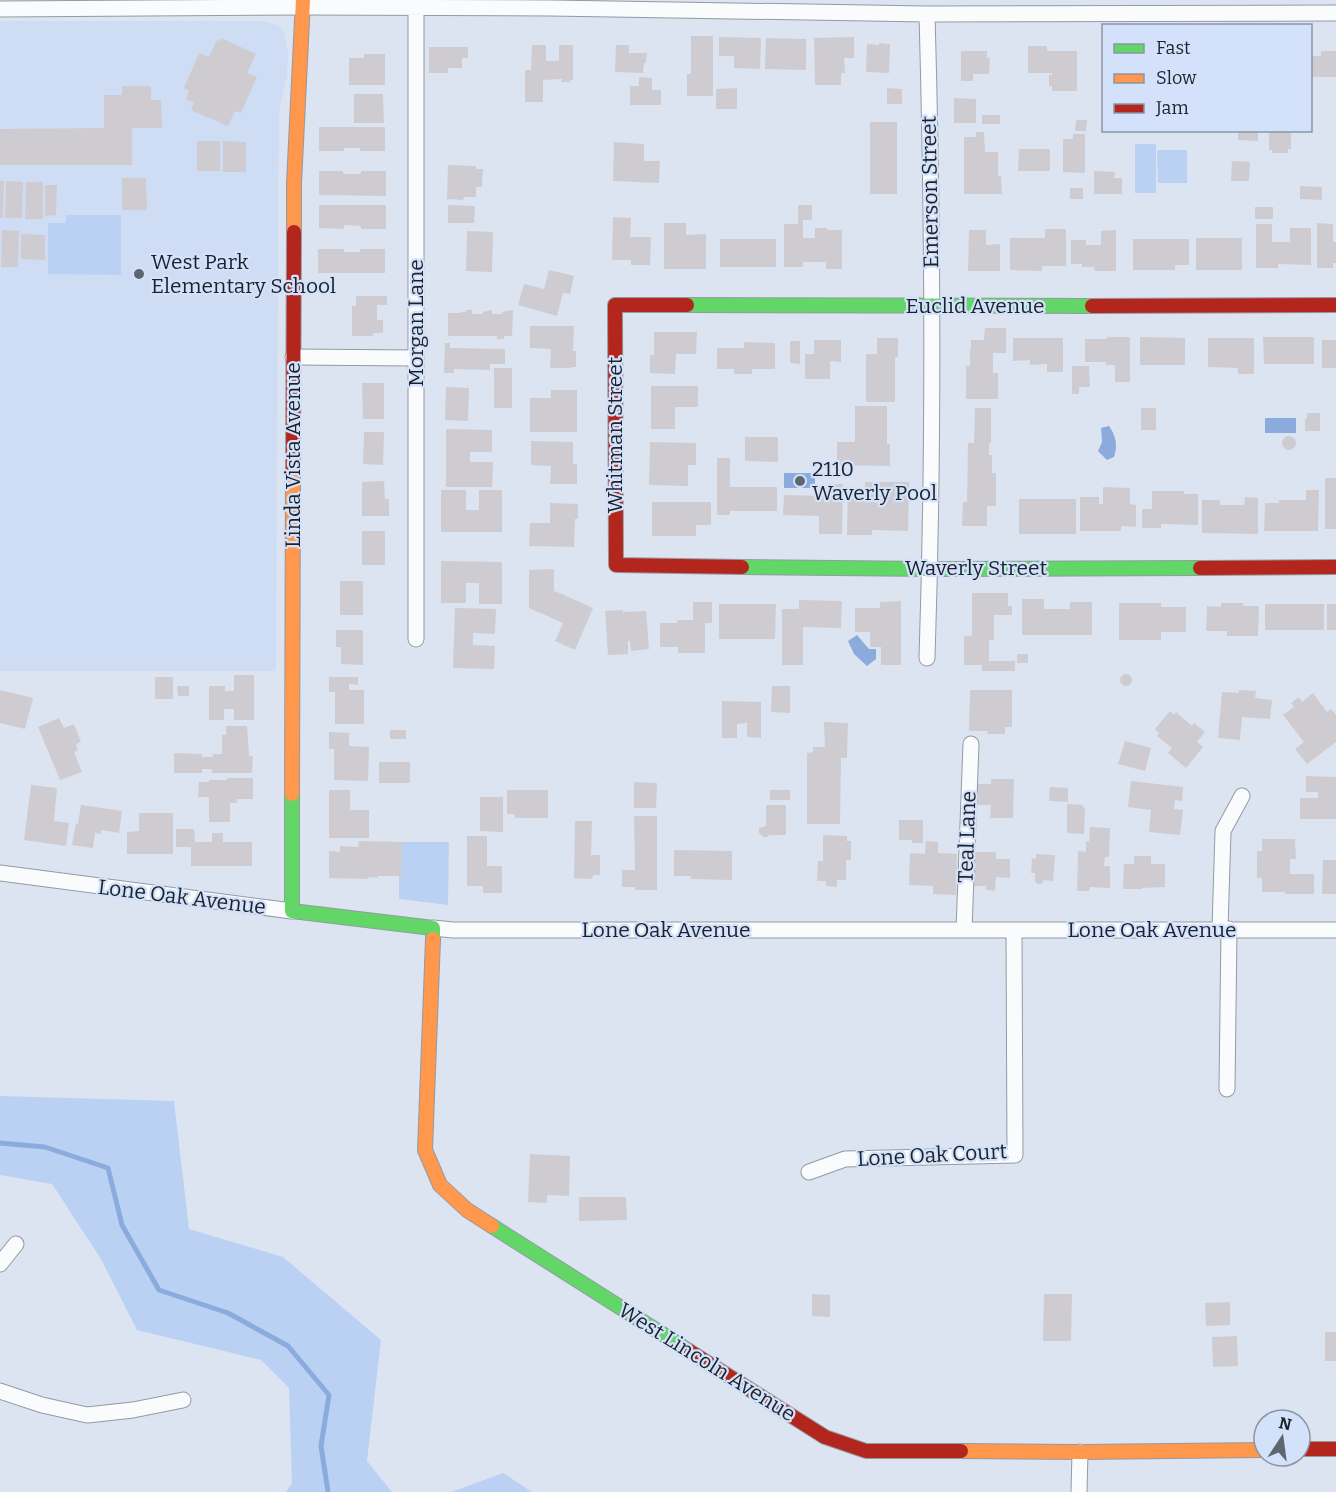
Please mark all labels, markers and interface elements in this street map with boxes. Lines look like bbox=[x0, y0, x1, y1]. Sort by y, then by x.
legend bbox=[1102, 24, 1312, 132]
text: Fast bbox=[1156, 37, 1191, 59]
text: Slow bbox=[1156, 67, 1197, 89]
text: Jam bbox=[1155, 97, 1189, 119]
street label: Emerson Street bbox=[916, 115, 944, 268]
place label: West Park Elementary School bbox=[151, 249, 336, 299]
street label: Morgan Lane bbox=[403, 259, 429, 387]
marker: West Park Elementary School bbox=[132, 267, 146, 281]
street label: Euclid Avenue bbox=[906, 293, 1044, 319]
street label: Whitman Street bbox=[602, 356, 628, 513]
street label: Linda Vista Avenue bbox=[280, 362, 306, 548]
place label: 2110 Waverly Pool bbox=[812, 456, 937, 506]
marker: 2110 Waverly Pool bbox=[793, 474, 807, 488]
street label: Waverly Street bbox=[905, 555, 1047, 581]
street label: Teal Lane bbox=[952, 791, 982, 883]
street label: Lone Oak Avenue bbox=[97, 874, 267, 920]
street label: Lone Oak Avenue bbox=[581, 917, 751, 943]
street label: Lone Oak Avenue bbox=[1067, 917, 1237, 943]
street label: Lone Oak Court bbox=[856, 1138, 1008, 1172]
street label: West Lincoln Avenue bbox=[614, 1297, 800, 1427]
north arrow bbox=[1252, 1408, 1312, 1468]
text: N bbox=[1277, 1413, 1293, 1435]

